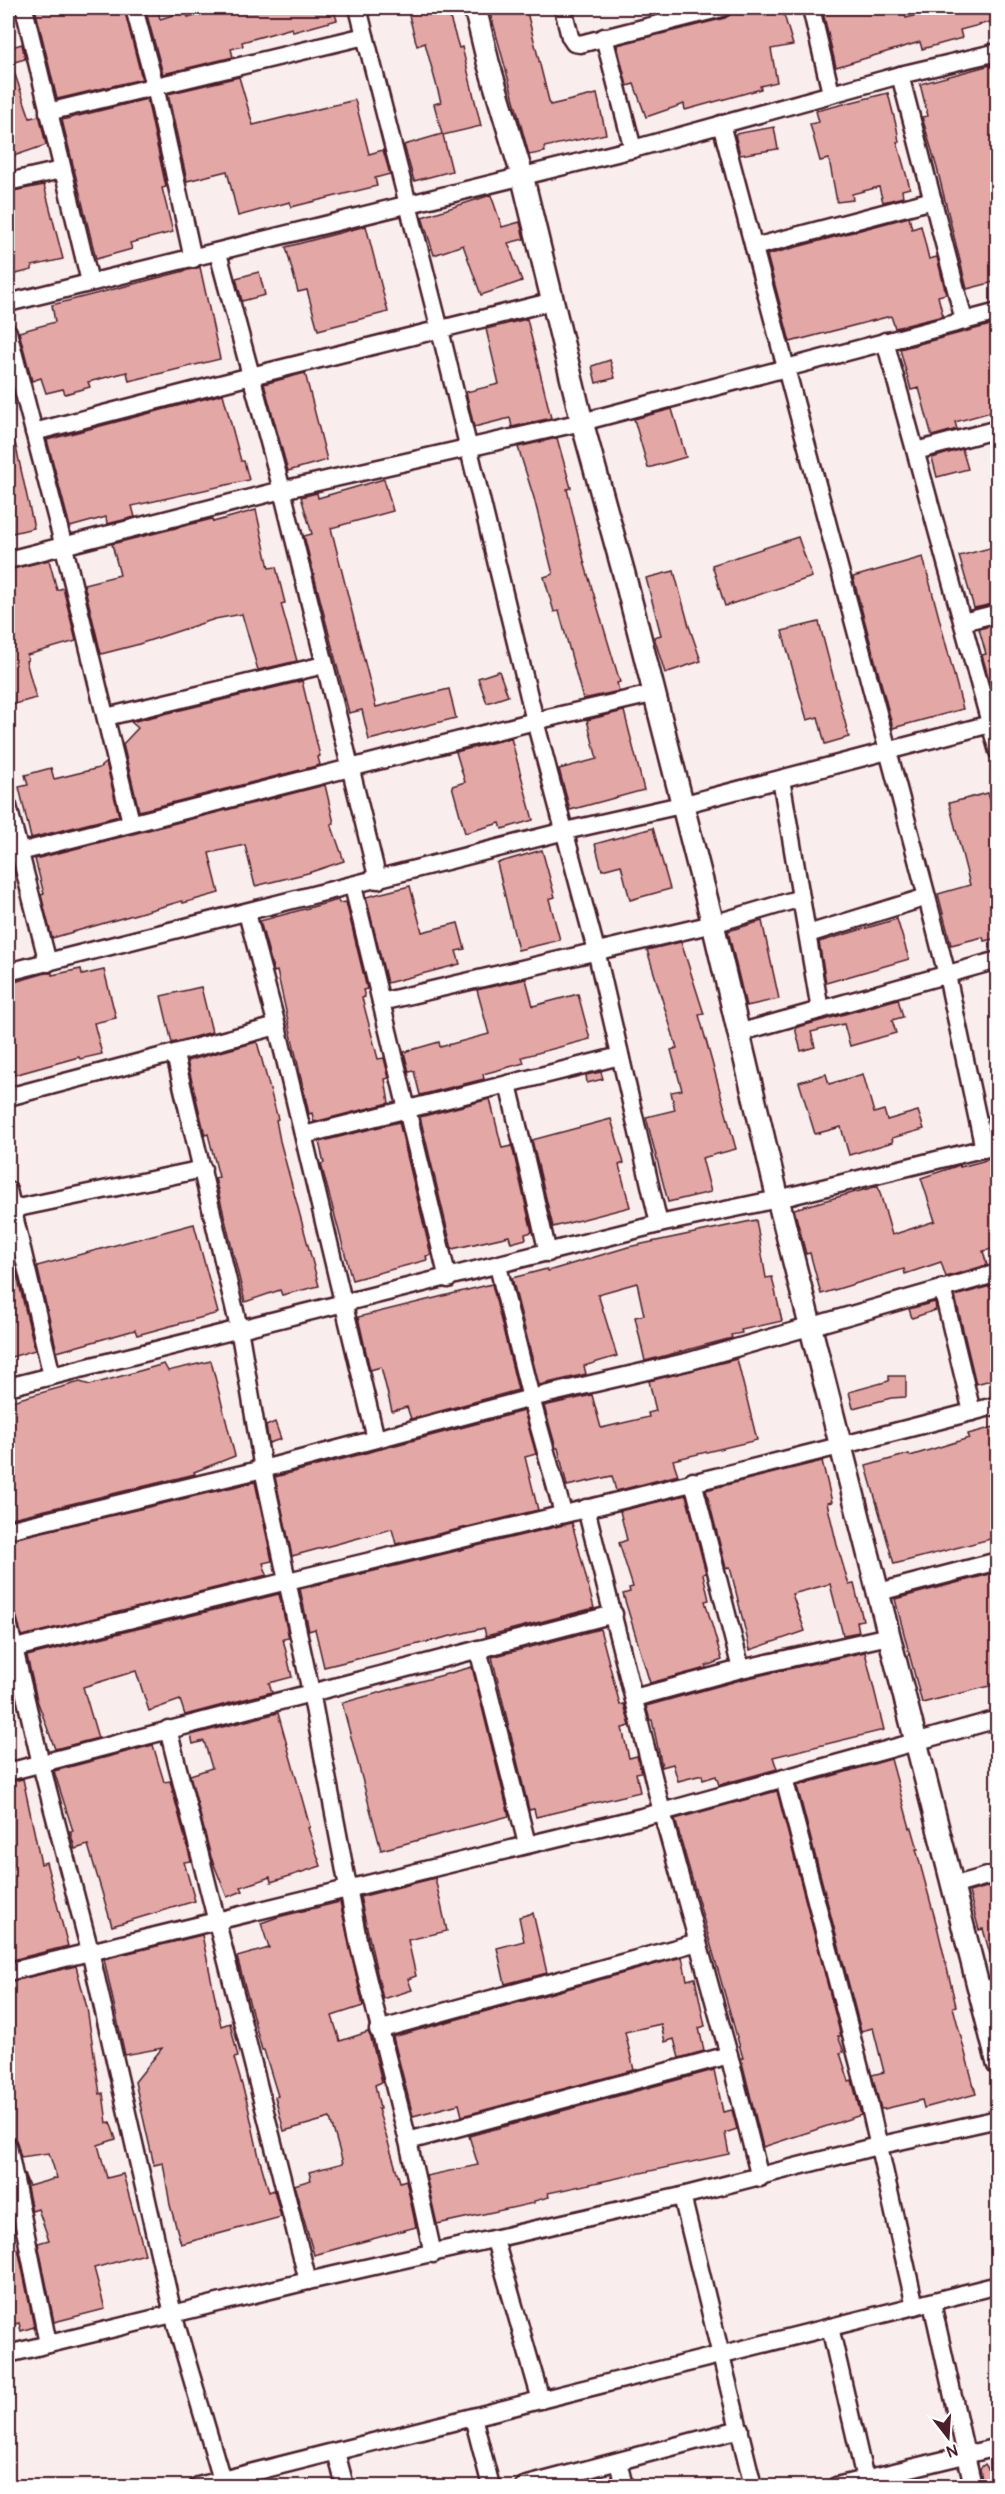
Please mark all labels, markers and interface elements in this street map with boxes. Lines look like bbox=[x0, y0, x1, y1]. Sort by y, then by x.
north arrow bbox=[918, 2407, 978, 2467]
text: N bbox=[944, 2439, 960, 2462]

